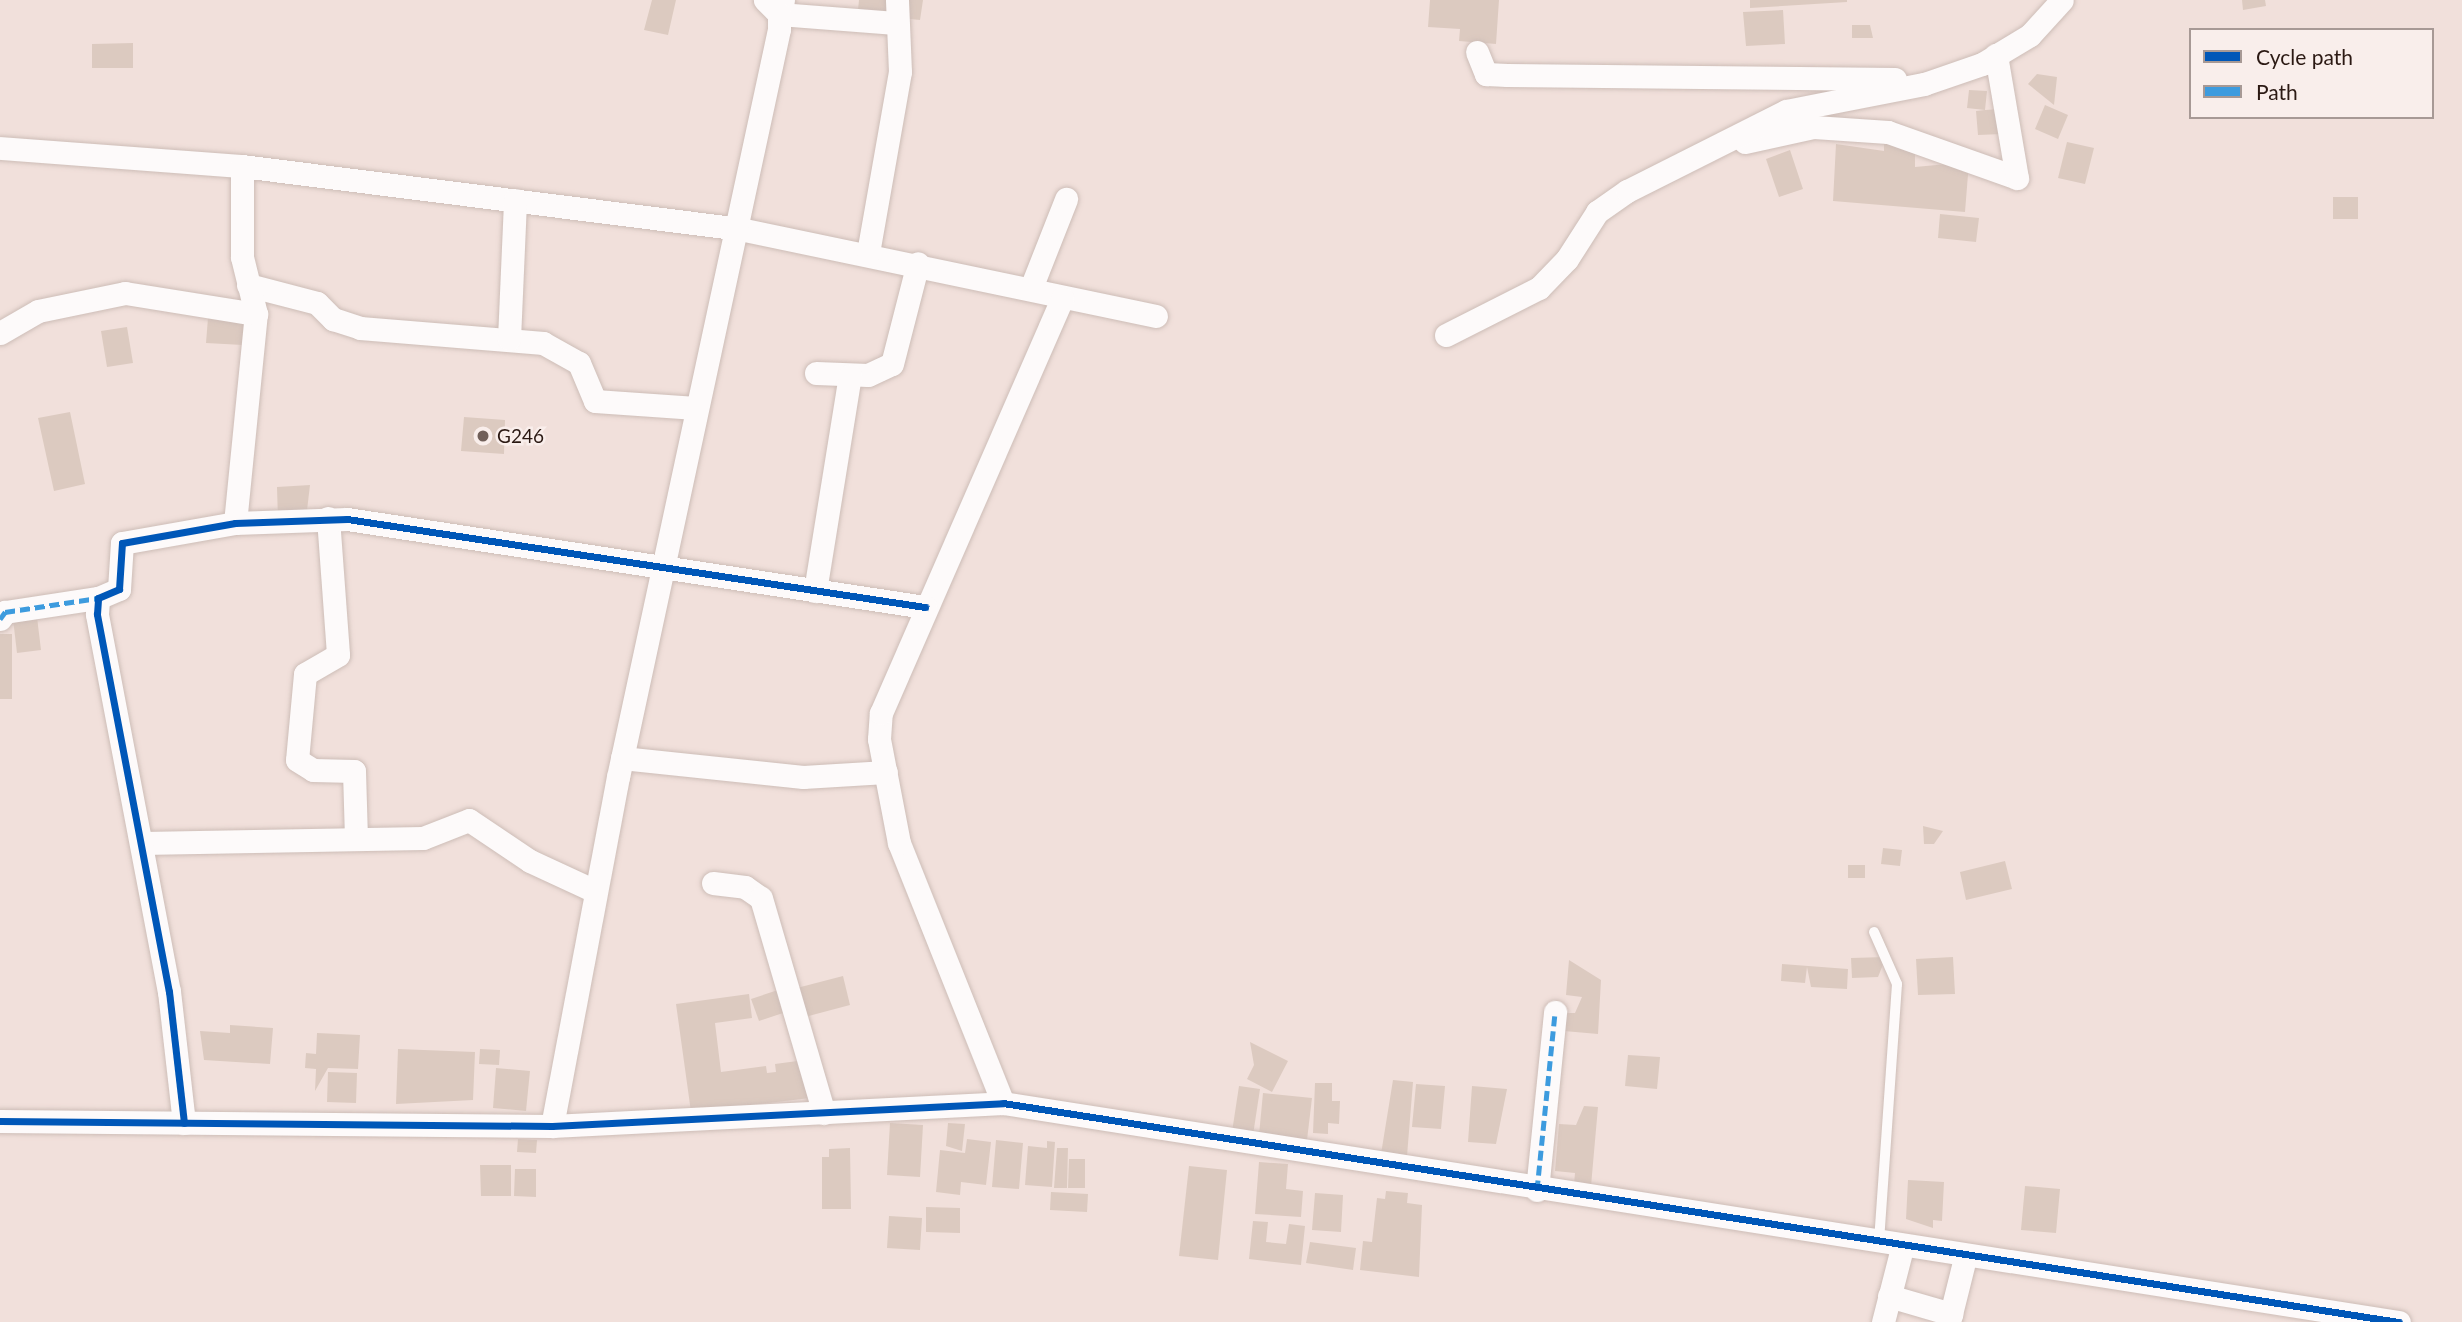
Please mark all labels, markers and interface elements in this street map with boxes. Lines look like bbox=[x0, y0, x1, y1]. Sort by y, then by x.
legend bbox=[2189, 28, 2434, 119]
text: Cycle path bbox=[2256, 44, 2353, 69]
text: Path bbox=[2256, 79, 2298, 104]
place label: G246 bbox=[497, 425, 544, 447]
marker: G246 bbox=[475, 428, 491, 444]

